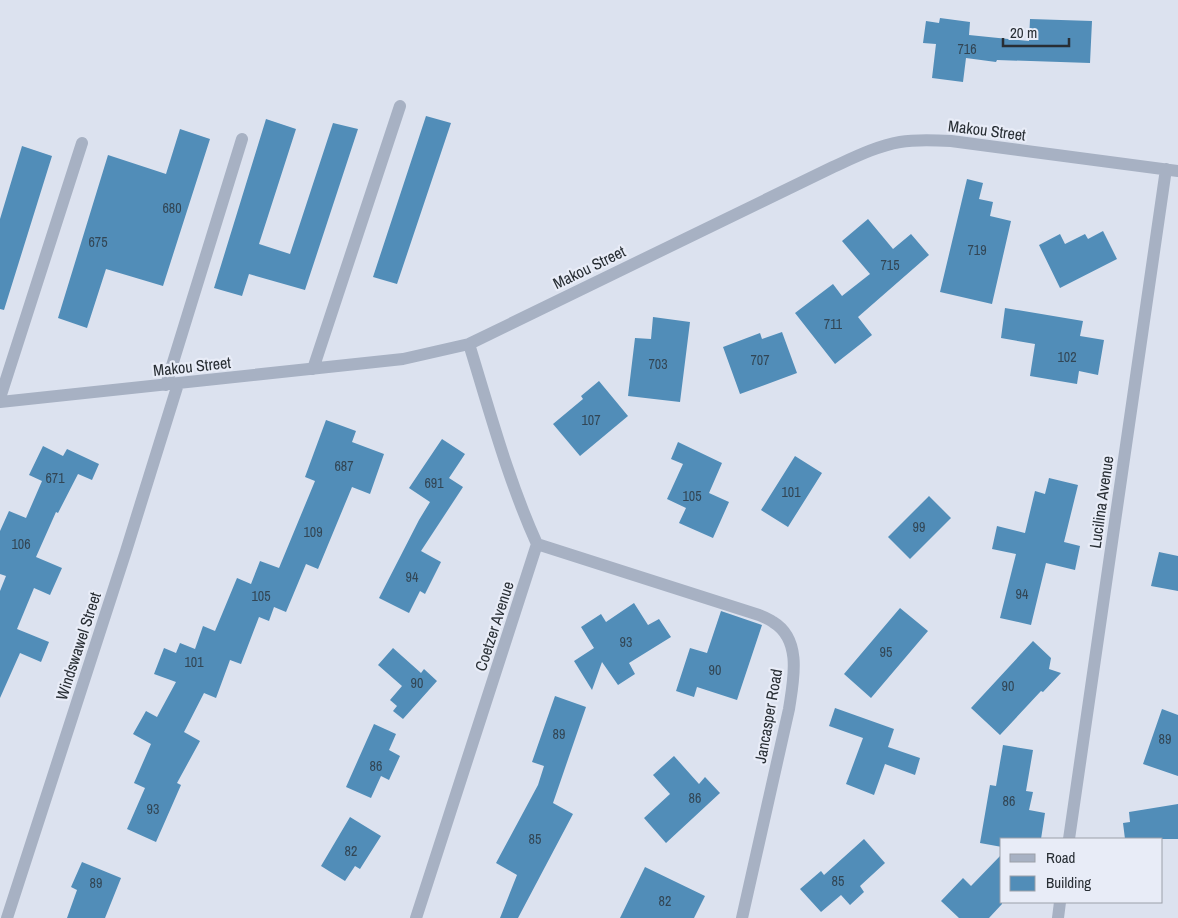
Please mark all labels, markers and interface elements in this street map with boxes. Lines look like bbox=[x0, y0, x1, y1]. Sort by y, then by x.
scale bar bbox=[1003, 15, 1069, 47]
text: 20 m bbox=[1010, 22, 1037, 43]
house number: 716 bbox=[957, 40, 977, 58]
street label: Makou Street bbox=[947, 114, 1027, 146]
house number: 680 bbox=[162, 199, 182, 217]
house number: 675 bbox=[88, 233, 108, 251]
street label: Makou Street bbox=[549, 240, 629, 294]
house number: 719 bbox=[967, 241, 987, 259]
house number: 715 bbox=[880, 256, 900, 274]
house number: 711 bbox=[824, 315, 843, 333]
house number: 102 bbox=[1057, 348, 1077, 366]
street label: Makou Street bbox=[152, 351, 232, 381]
house number: 707 bbox=[750, 351, 770, 369]
house number: 703 bbox=[648, 355, 668, 373]
house number: 107 bbox=[581, 411, 601, 429]
street label: Lucilina Avenue bbox=[1084, 454, 1118, 550]
house number: 687 bbox=[334, 457, 354, 475]
house number: 671 bbox=[45, 469, 65, 487]
house number: 691 bbox=[424, 474, 444, 492]
house number: 101 bbox=[781, 483, 801, 501]
house number: 105 bbox=[682, 487, 702, 505]
house number: 99 bbox=[913, 518, 925, 536]
house number: 109 bbox=[303, 523, 323, 541]
house number: 106 bbox=[11, 535, 31, 553]
house number: 94 bbox=[406, 568, 419, 586]
street label: Coetzer Avenue bbox=[469, 578, 519, 674]
house number: 94 bbox=[1016, 585, 1029, 603]
house number: 105 bbox=[251, 587, 271, 605]
street label: Windswawel Street bbox=[50, 589, 106, 703]
house number: 93 bbox=[620, 633, 632, 651]
house number: 95 bbox=[880, 643, 892, 661]
house number: 101 bbox=[184, 653, 204, 671]
house number: 90 bbox=[709, 661, 721, 679]
street label: Jancasper Road bbox=[749, 667, 787, 765]
house number: 90 bbox=[411, 674, 423, 692]
house number: 90 bbox=[1002, 677, 1014, 695]
house number: 89 bbox=[553, 725, 565, 743]
house number: 89 bbox=[1159, 730, 1171, 748]
house number: 86 bbox=[370, 757, 382, 775]
house number: 86 bbox=[689, 789, 701, 807]
house number: 86 bbox=[1003, 792, 1015, 810]
house number: 93 bbox=[147, 800, 159, 818]
house number: 85 bbox=[529, 830, 541, 848]
legend bbox=[1000, 838, 1163, 903]
house number: 82 bbox=[345, 842, 357, 860]
text: Road bbox=[1046, 847, 1075, 868]
house number: 85 bbox=[832, 872, 844, 890]
text: Building bbox=[1046, 872, 1091, 893]
house number: 89 bbox=[90, 874, 102, 892]
house number: 82 bbox=[659, 892, 671, 910]

